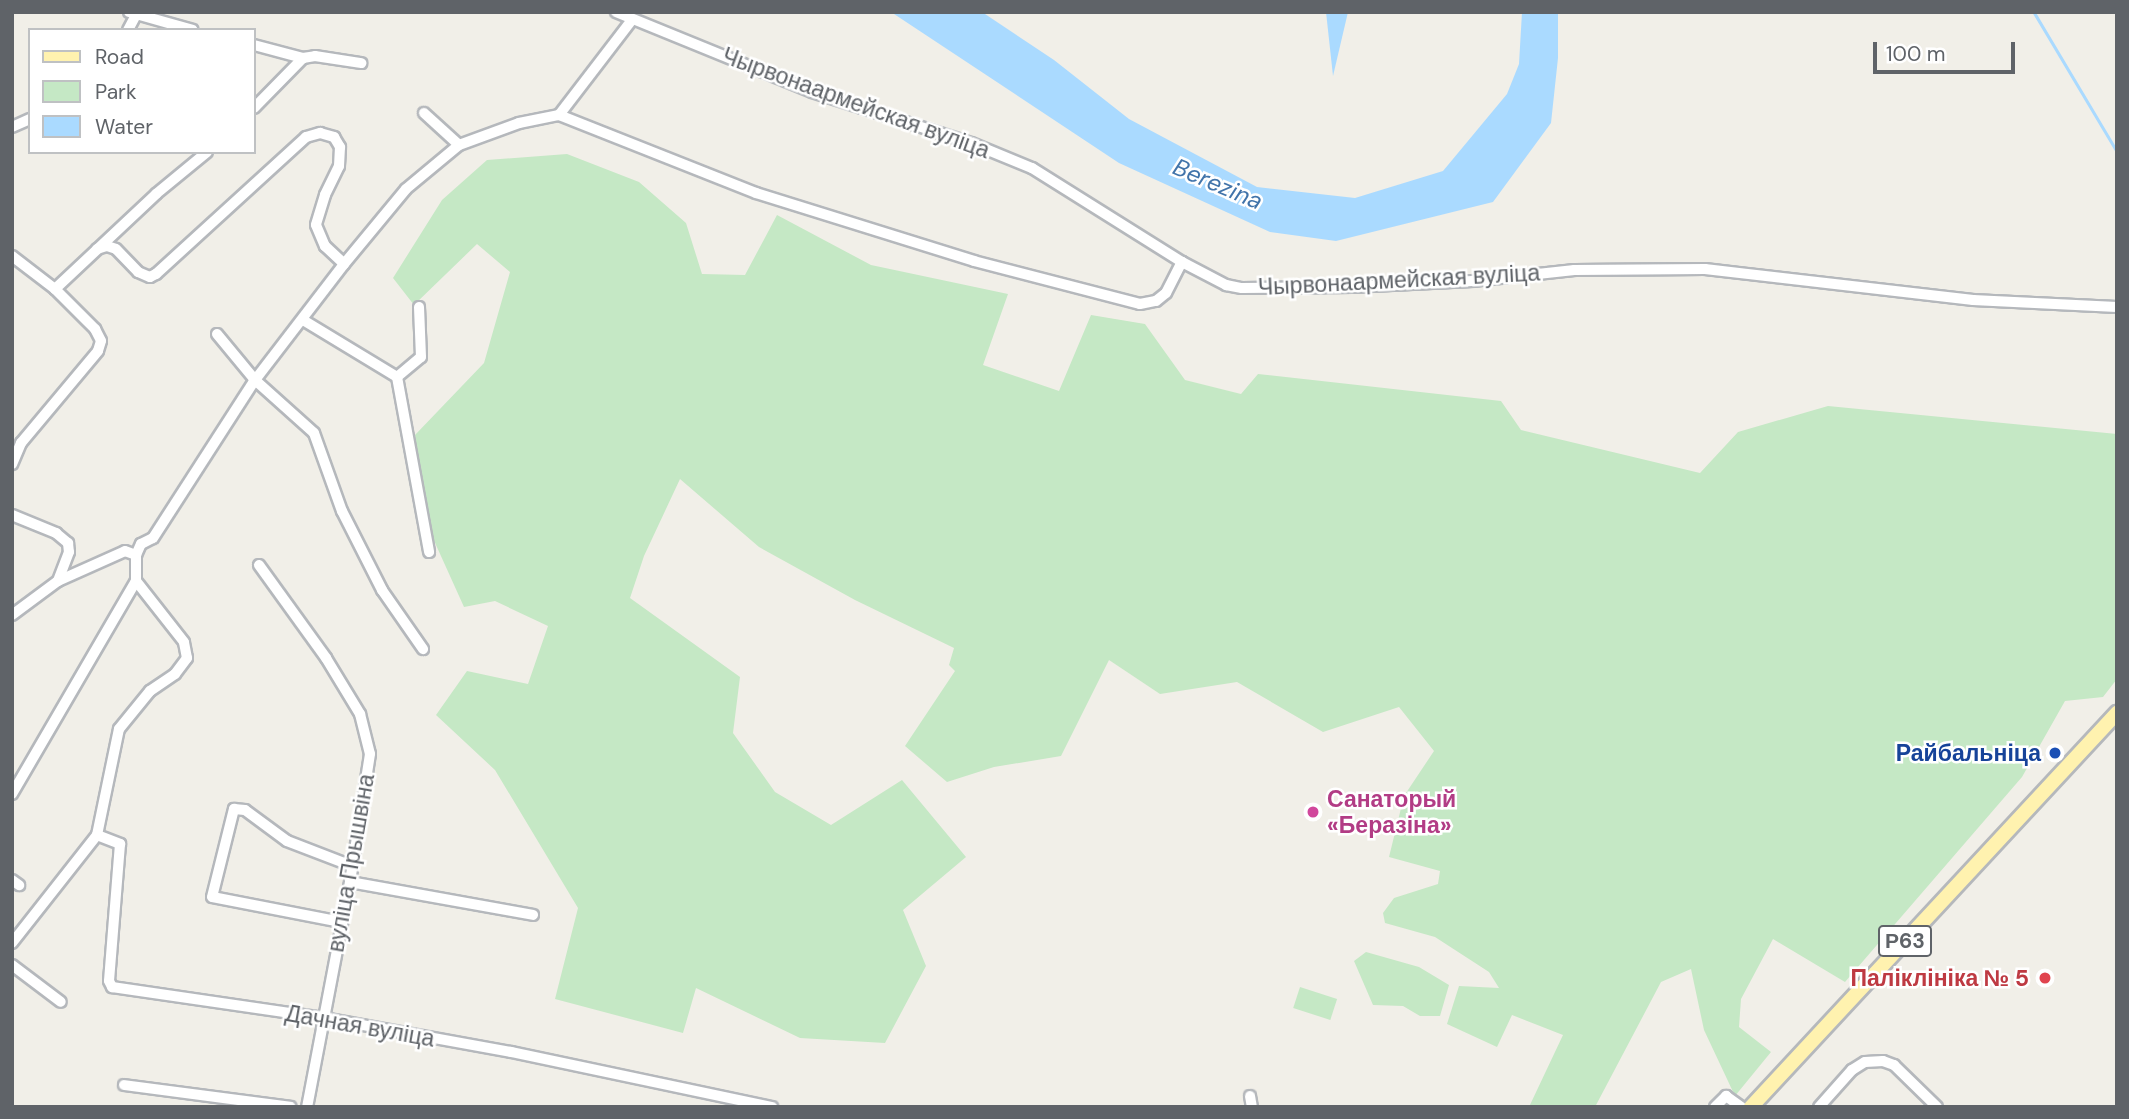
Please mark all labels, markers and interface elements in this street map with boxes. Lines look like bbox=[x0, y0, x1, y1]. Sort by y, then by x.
legend bbox=[28, 28, 256, 154]
scale bar bbox=[1877, 28, 2019, 72]
text: 100 m bbox=[1886, 40, 1946, 68]
street label: Чырвонаармейская вуліца bbox=[719, 42, 993, 164]
text: Road bbox=[95, 43, 144, 71]
text: Park bbox=[95, 78, 136, 106]
text: Water bbox=[95, 113, 153, 141]
water label: Berezina bbox=[1169, 152, 1267, 216]
street label: Чырвонаармейская вуліца bbox=[1257, 259, 1541, 301]
place label: Райбальніца bbox=[1896, 739, 2041, 767]
marker: Райбальніца bbox=[2047, 745, 2063, 761]
street label: вуліца Прышвіна bbox=[322, 772, 380, 954]
place label: Санаторый «Беразіна» bbox=[1327, 785, 1456, 839]
marker: Санаторый «Беразіна» bbox=[1305, 804, 1321, 820]
road number: Р63 bbox=[1877, 923, 1933, 958]
place label: Паліклініка № 5 bbox=[1851, 964, 2029, 992]
marker: Паліклініка № 5 bbox=[2035, 968, 2055, 988]
street label: Дачная вуліца bbox=[283, 999, 437, 1053]

